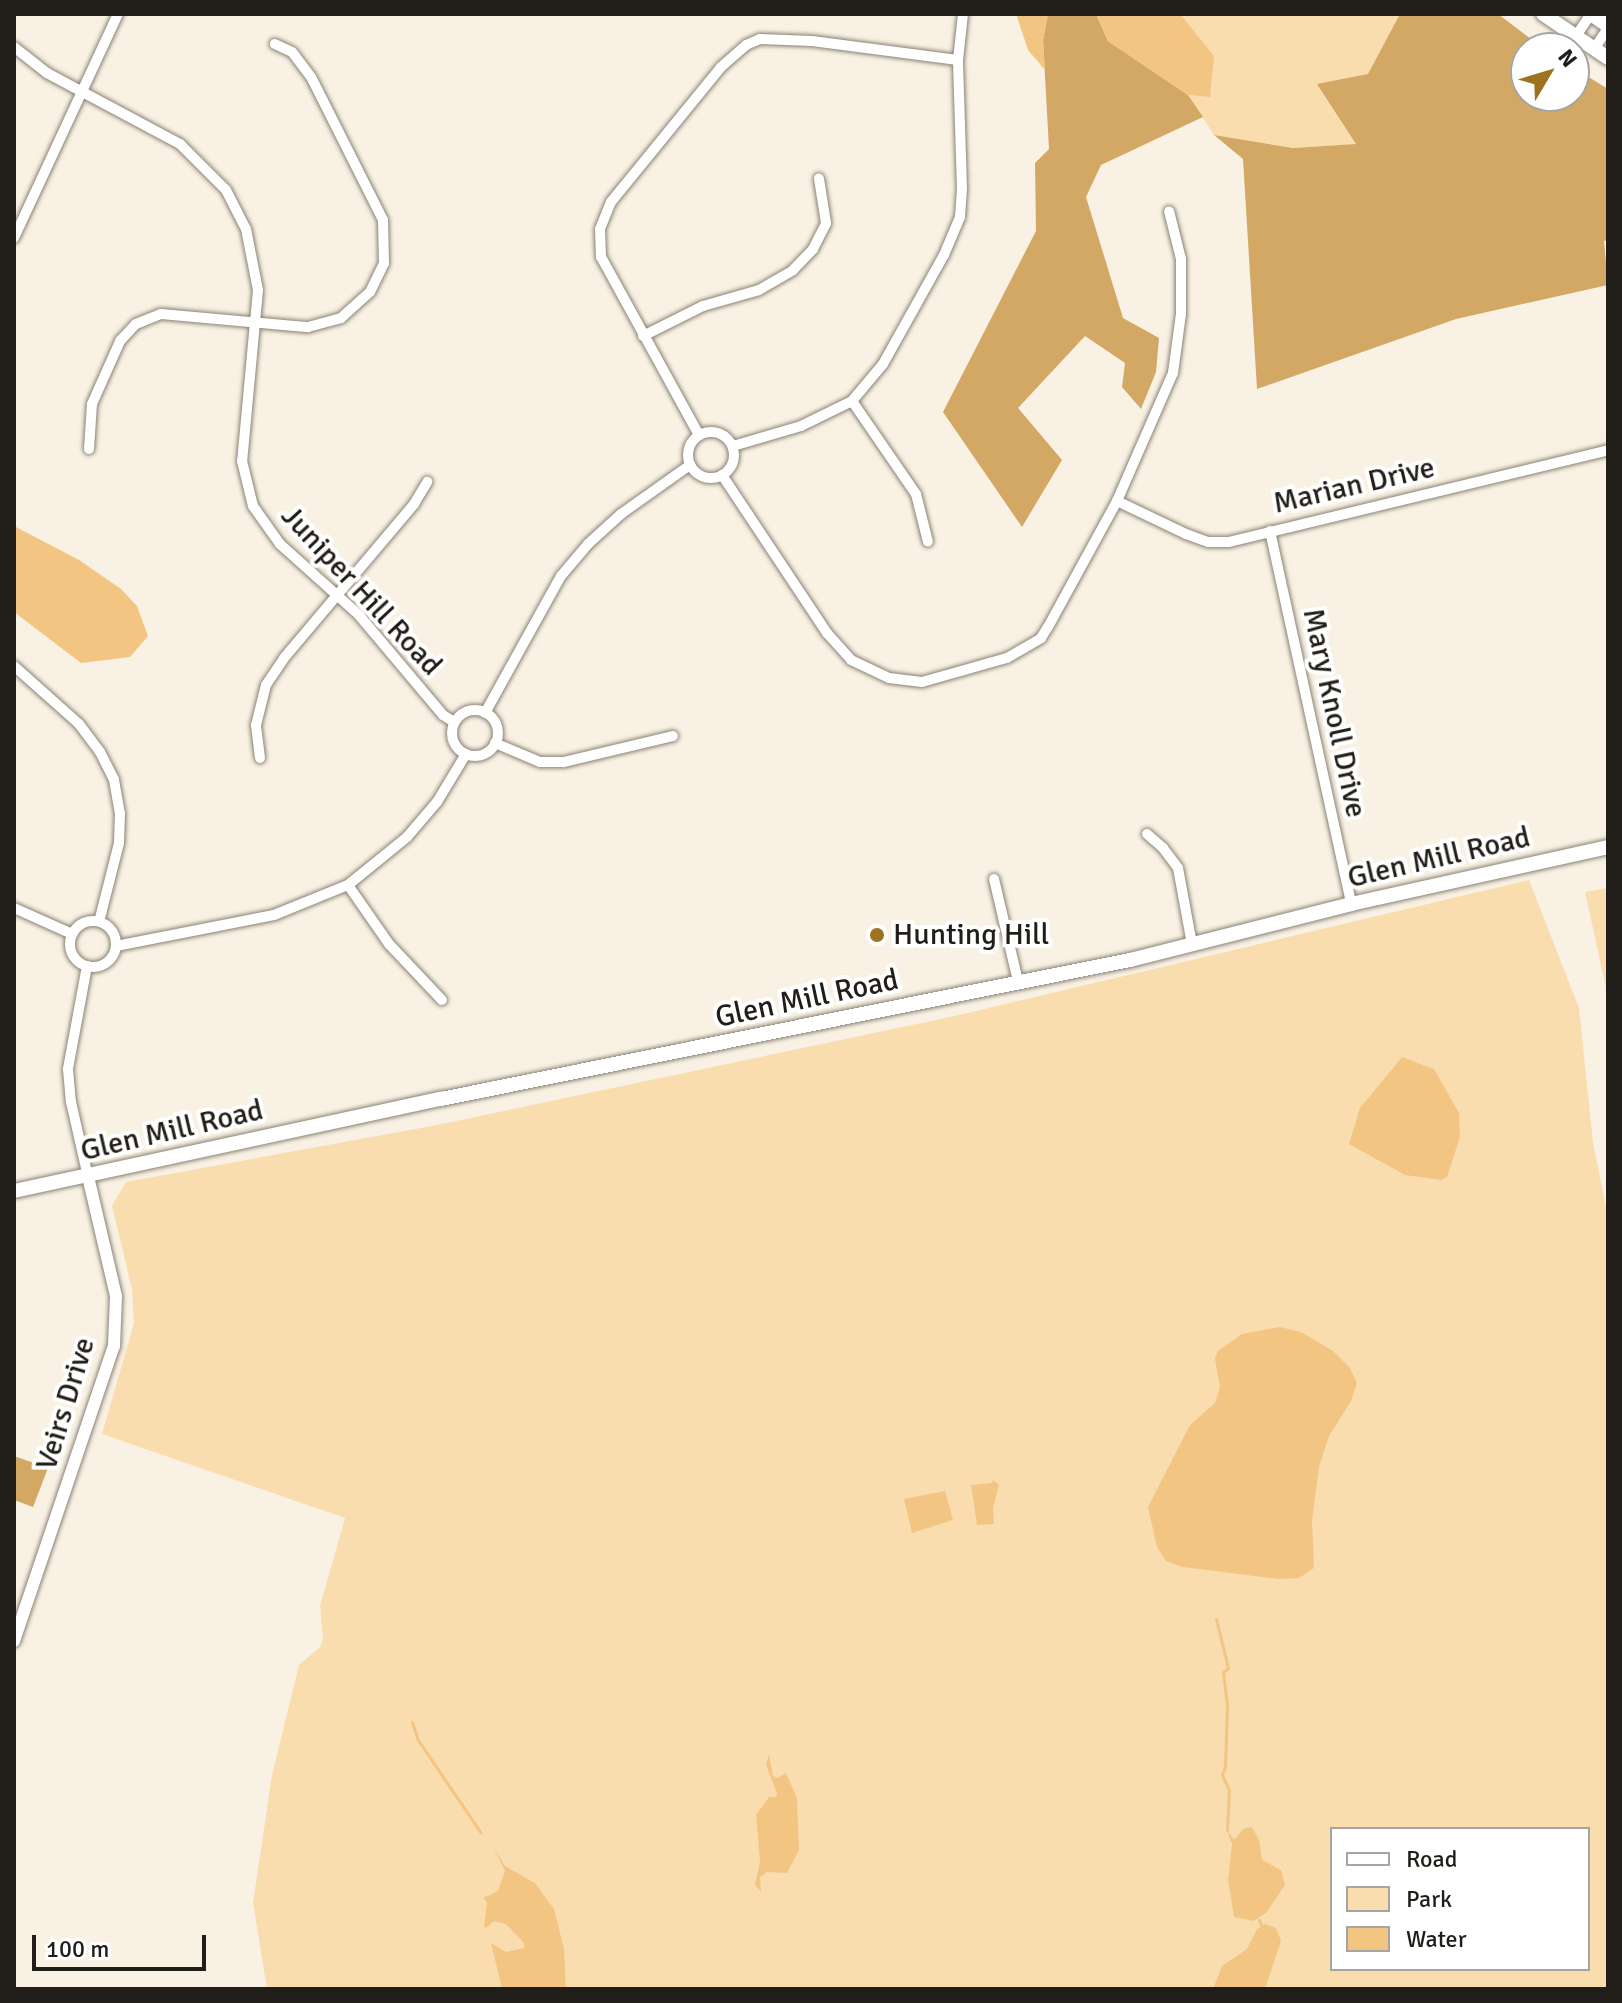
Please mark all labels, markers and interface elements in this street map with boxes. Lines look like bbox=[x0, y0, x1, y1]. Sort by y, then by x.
north arrow bbox=[1510, 32, 1590, 112]
text: N bbox=[1552, 44, 1583, 72]
street label: Marian Drive bbox=[1270, 450, 1438, 522]
street label: Juniper Hill Road bbox=[273, 499, 449, 683]
street label: Mary Knoll Drive bbox=[1294, 605, 1374, 821]
street label: Glen Mill Road bbox=[1344, 820, 1534, 896]
place label: Hunting Hill bbox=[893, 917, 1049, 953]
marker: Hunting Hill bbox=[868, 926, 886, 944]
street label: Glen Mill Road bbox=[712, 962, 902, 1036]
street label: Glen Mill Road bbox=[77, 1093, 267, 1169]
street label: Veirs Drive bbox=[29, 1333, 103, 1475]
legend bbox=[1330, 1827, 1590, 1971]
text: Road bbox=[1406, 1844, 1457, 1874]
text: Park bbox=[1406, 1884, 1452, 1914]
scale bar bbox=[36, 1919, 210, 1969]
text: Water bbox=[1406, 1924, 1466, 1954]
text: 100 m bbox=[46, 1934, 109, 1964]

